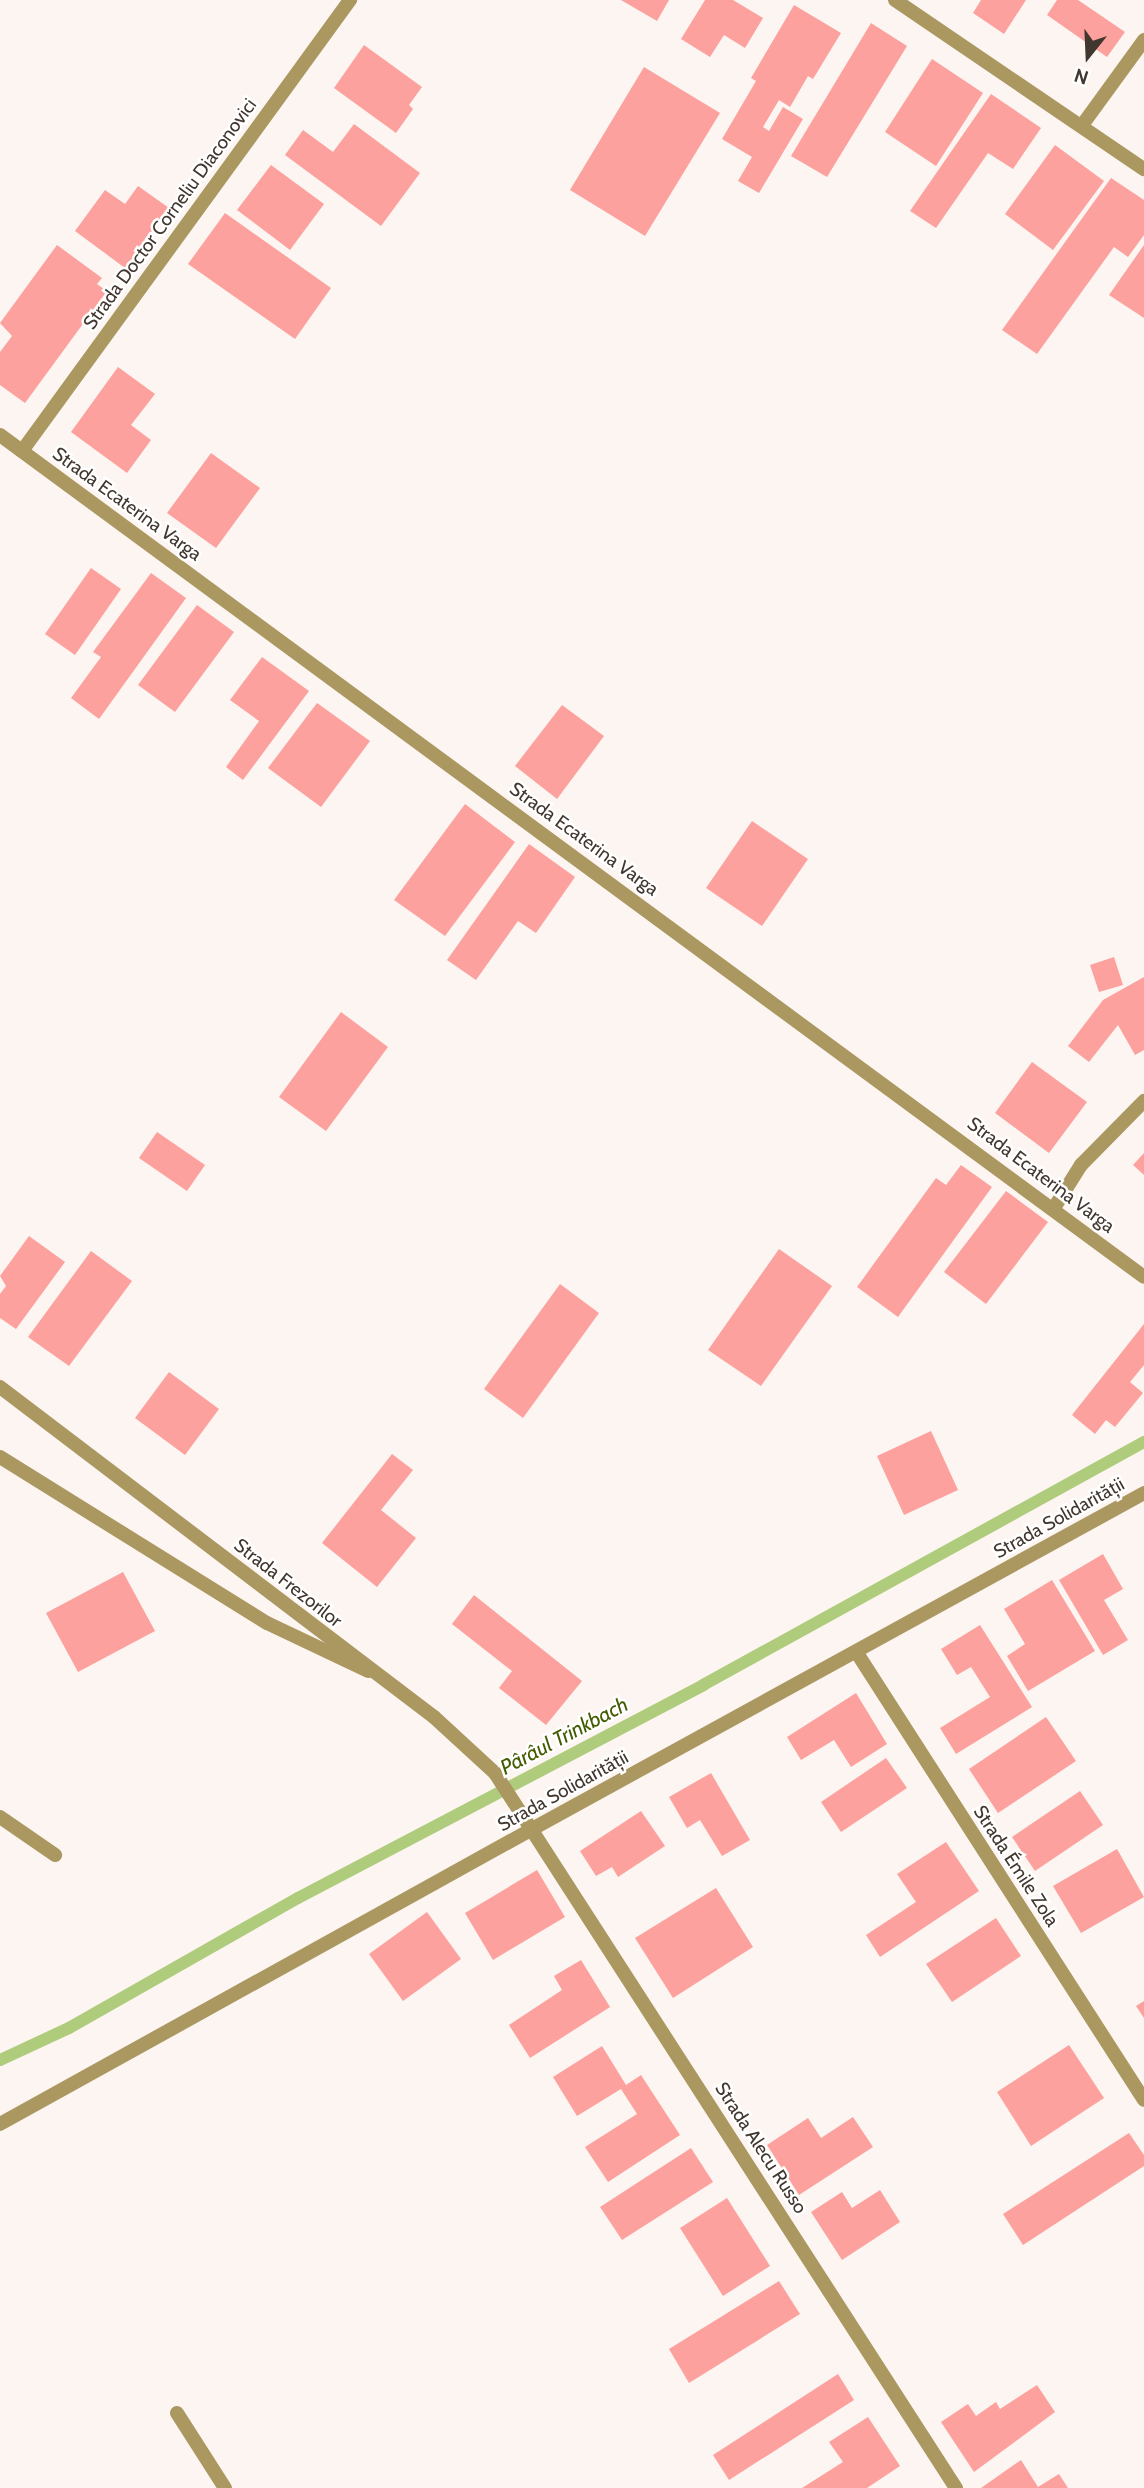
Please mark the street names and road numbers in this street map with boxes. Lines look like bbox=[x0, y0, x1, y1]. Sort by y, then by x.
street label: Strada Doctor Corneliu Diaconovici bbox=[79, 94, 261, 334]
street label: Strada Ecaterina Varga bbox=[48, 442, 206, 566]
street label: Strada Ecaterina Varga bbox=[505, 777, 663, 901]
street label: Strada Ecaterina Varga bbox=[963, 1112, 1119, 1238]
street label: Strada Solidarității bbox=[990, 1473, 1128, 1563]
street label: Strada Frezorilor bbox=[229, 1534, 347, 1632]
street label: Strada Solidarității bbox=[494, 1746, 632, 1836]
street label: Strada Émile Zola bbox=[968, 1801, 1064, 1931]
street label: Strada Alecu Russo bbox=[710, 2078, 812, 2218]

